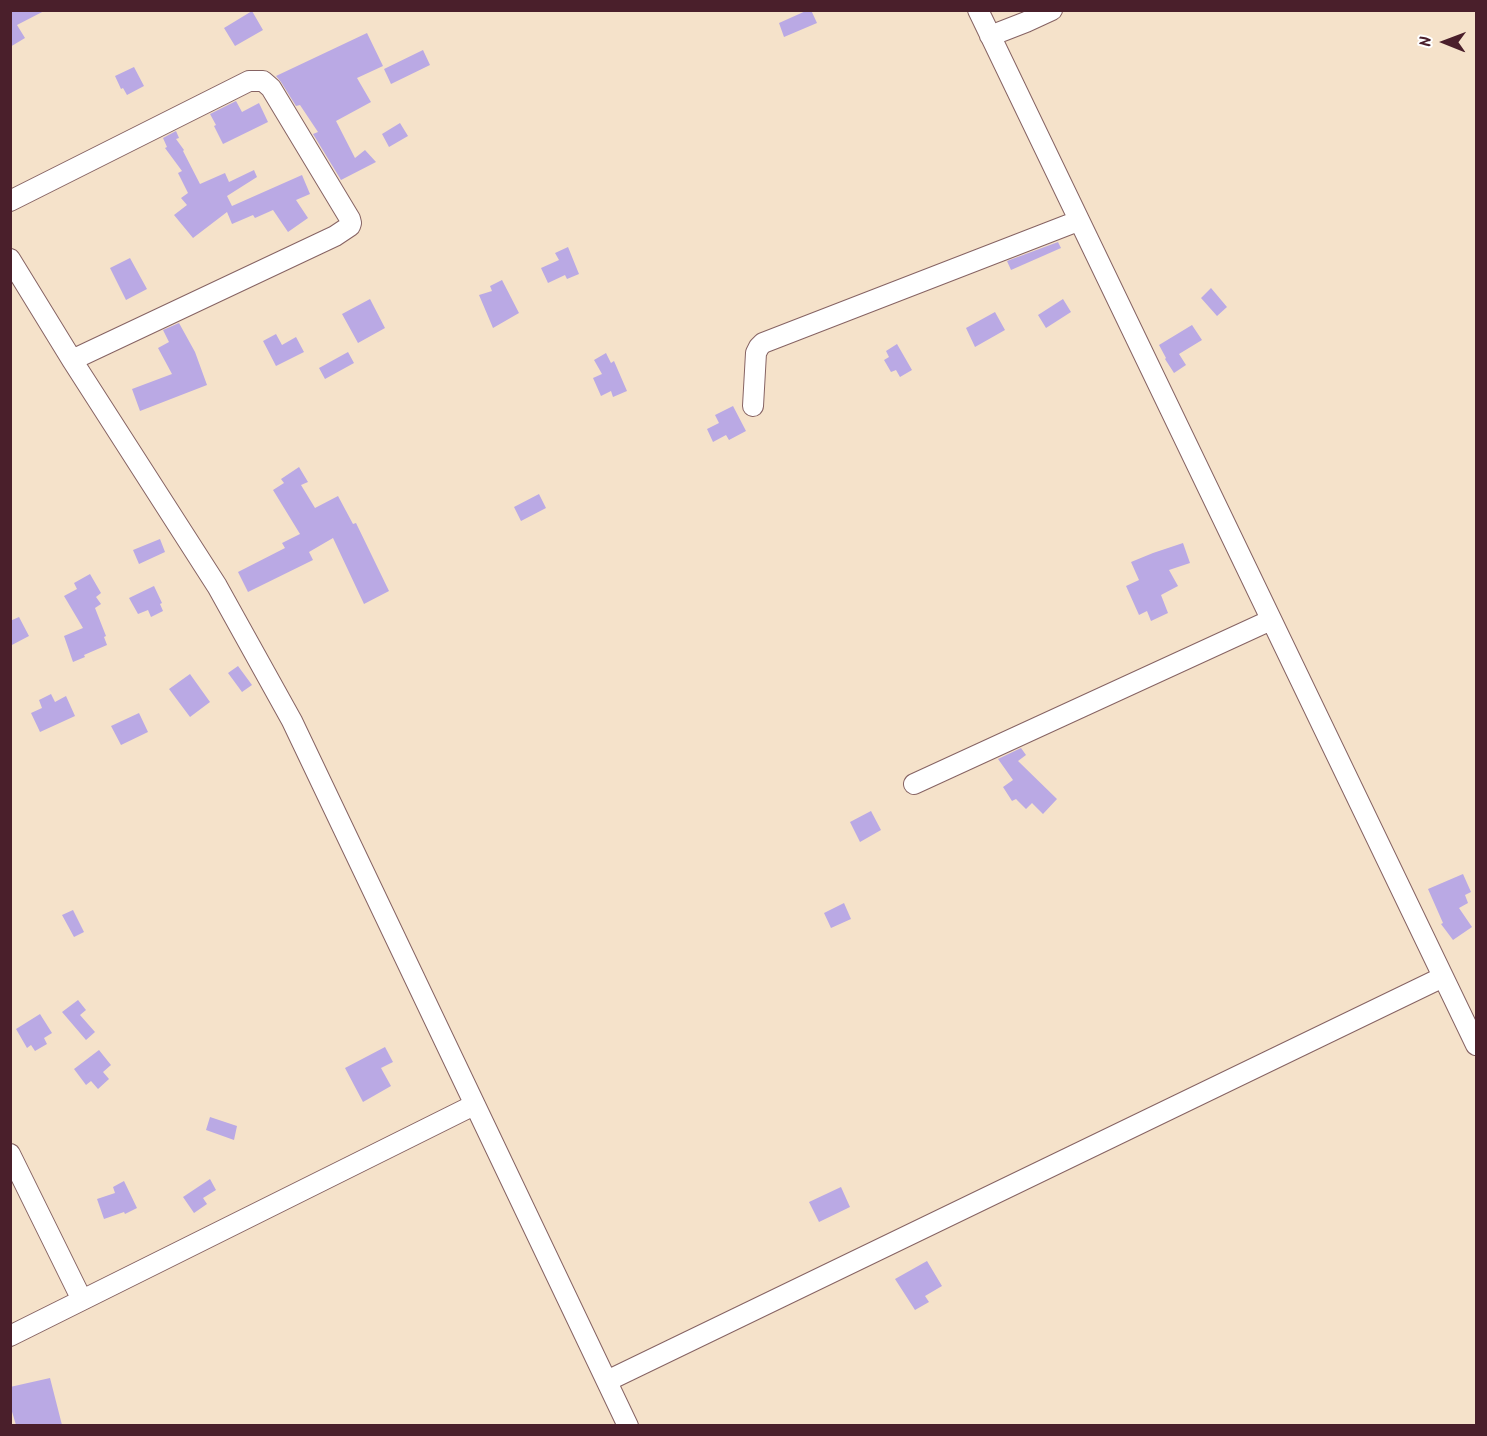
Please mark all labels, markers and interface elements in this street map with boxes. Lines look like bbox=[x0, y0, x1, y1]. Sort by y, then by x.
north arrow bbox=[1415, 12, 1475, 72]
text: N bbox=[1414, 36, 1439, 47]

